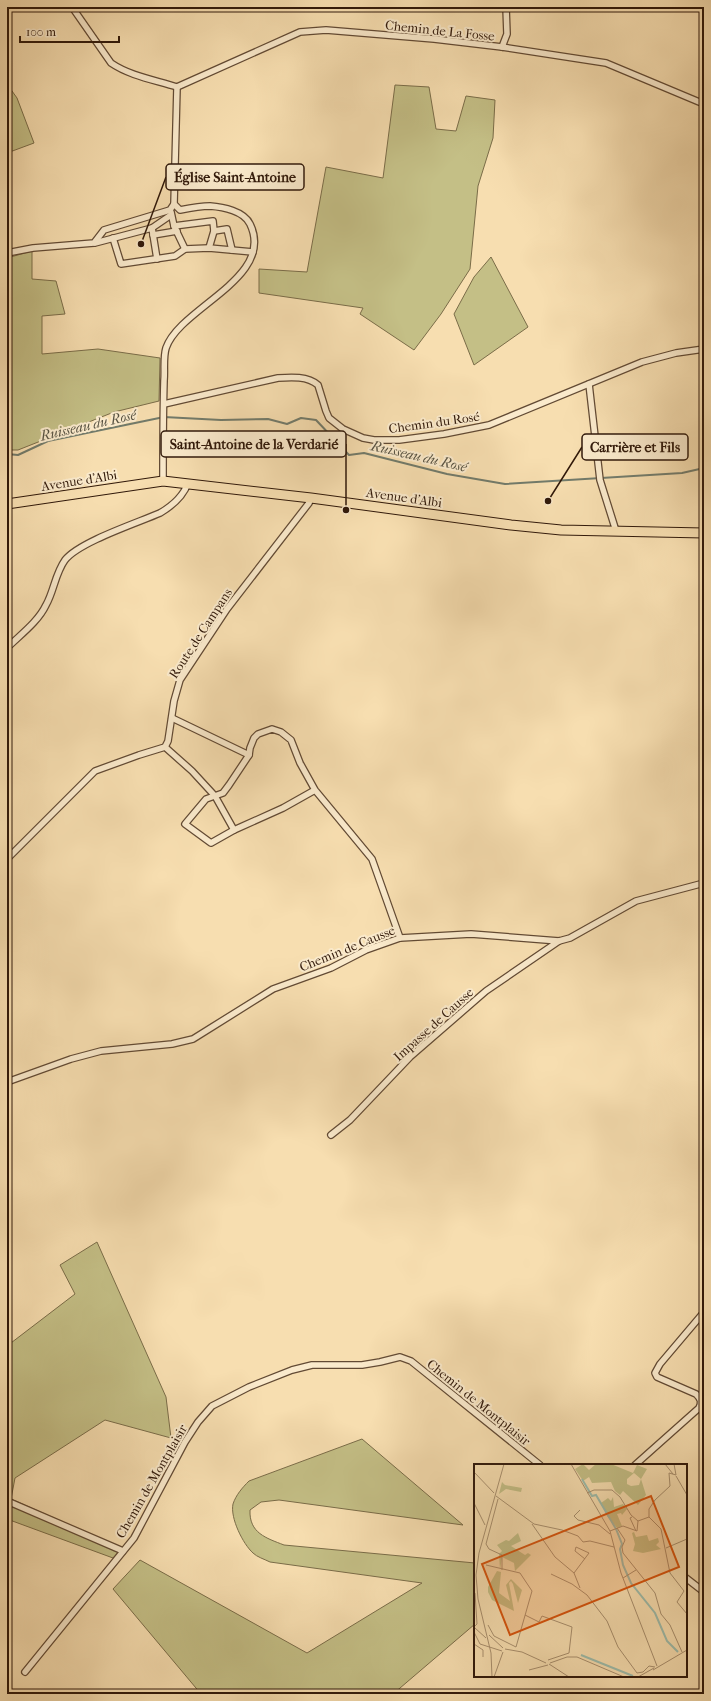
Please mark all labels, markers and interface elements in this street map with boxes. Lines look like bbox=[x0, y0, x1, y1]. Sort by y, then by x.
street label: Chemin de La Fosse bbox=[385, 17, 496, 44]
scale bar bbox=[20, 18, 119, 44]
text: 100 m bbox=[26, 25, 56, 39]
callout: Église Saint-Antoine bbox=[166, 164, 304, 190]
text: Église Saint-Antoine bbox=[174, 168, 296, 186]
water label: Ruisseau du Rosé bbox=[38, 406, 140, 445]
street label: Chemin du Rosé bbox=[388, 409, 481, 436]
callout: Saint-Antoine de la Verdarié bbox=[161, 431, 346, 457]
callout: Carrière et Fils bbox=[582, 434, 688, 460]
text: Saint-Antoine de la Verdarié bbox=[170, 436, 338, 453]
water label: Ruisseau du Rosé bbox=[368, 437, 471, 476]
text: Carrière et Fils bbox=[590, 439, 681, 456]
street label: Avenue d'Albi bbox=[39, 467, 118, 494]
street label: Avenue d'Albi bbox=[364, 485, 443, 510]
street label: Route de Campans bbox=[166, 585, 235, 681]
street label: Chemin de Causse bbox=[297, 922, 398, 974]
street label: Impasse de Causse bbox=[390, 984, 477, 1064]
street label: Chemin de Montplaisir bbox=[424, 1356, 534, 1449]
street label: Chemin de Montplaisir bbox=[113, 1421, 190, 1541]
inset map bbox=[474, 1464, 687, 1677]

